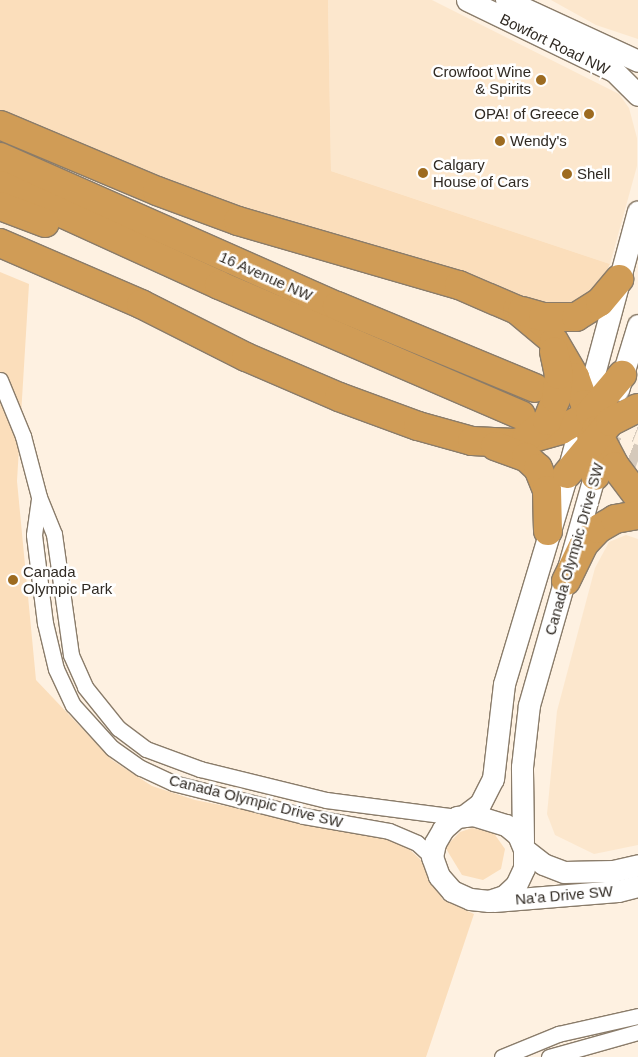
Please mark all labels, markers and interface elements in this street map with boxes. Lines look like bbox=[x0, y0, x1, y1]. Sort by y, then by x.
street label: Bowfort Road NW bbox=[497, 10, 613, 78]
place label: Crowfoot Wine & Spirits bbox=[433, 62, 531, 97]
marker: Crowfoot Wine & Spirits bbox=[535, 74, 547, 86]
place label: OPA! of Greece bbox=[474, 105, 579, 123]
marker: OPA! of Greece bbox=[583, 108, 595, 120]
place label: Wendy's bbox=[510, 132, 567, 150]
marker: Wendy's bbox=[494, 135, 506, 147]
place label: Calgary House of Cars bbox=[433, 155, 529, 190]
place label: Shell bbox=[577, 165, 610, 183]
marker: Calgary House of Cars bbox=[417, 167, 429, 179]
marker: Shell bbox=[561, 168, 573, 180]
street label: 16 Avenue NW bbox=[216, 247, 316, 305]
street label: Canada Olympic Drive SW bbox=[541, 461, 607, 637]
place label: Canada Olympic Park bbox=[23, 562, 112, 597]
marker: Canada Olympic Park bbox=[7, 574, 19, 586]
street label: Canada Olympic Drive SW bbox=[167, 771, 345, 831]
street label: Na'a Drive SW bbox=[514, 882, 614, 908]

